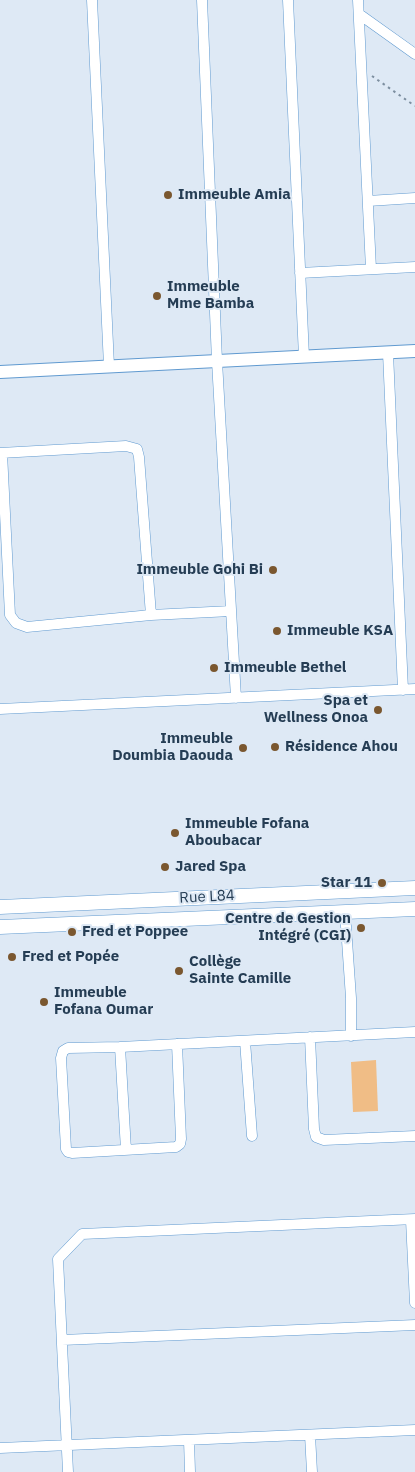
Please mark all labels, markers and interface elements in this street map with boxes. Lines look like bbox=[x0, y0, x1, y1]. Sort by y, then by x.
place label: Immeuble Amia bbox=[178, 186, 291, 204]
marker: Immeuble Amia bbox=[162, 189, 174, 201]
place label: Immeuble Mme Bamba bbox=[167, 278, 254, 313]
marker: Immeuble Mme Bamba bbox=[151, 290, 163, 302]
place label: Immeuble Gohi Bi bbox=[136, 561, 263, 579]
marker: Immeuble Gohi Bi bbox=[267, 564, 279, 576]
place label: Immeuble KSA bbox=[287, 622, 393, 640]
marker: Immeuble KSA bbox=[271, 625, 283, 637]
place label: Immeuble Bethel bbox=[224, 659, 346, 677]
marker: Immeuble Bethel bbox=[208, 662, 220, 674]
place label: Spa et Wellness Onoa bbox=[264, 692, 368, 727]
marker: Spa et Wellness Onoa bbox=[372, 704, 384, 716]
place label: Immeuble Doumbia Daouda bbox=[112, 730, 233, 765]
place label: Résidence Ahou bbox=[285, 738, 398, 756]
marker: Résidence Ahou bbox=[269, 741, 281, 753]
marker: Immeuble Doumbia Daouda bbox=[237, 742, 249, 754]
place label: Immeuble Fofana Aboubacar bbox=[185, 815, 309, 850]
marker: Immeuble Fofana Aboubacar bbox=[169, 827, 181, 839]
place label: Jared Spa bbox=[175, 858, 246, 876]
marker: Jared Spa bbox=[159, 861, 171, 873]
place label: Star 11 bbox=[321, 874, 372, 892]
marker: Star 11 bbox=[376, 877, 388, 889]
street label: Rue L84 bbox=[179, 887, 235, 907]
place label: Centre de Gestion Intégré (CGI) bbox=[225, 910, 351, 945]
marker: Centre de Gestion Intégré (CGI) bbox=[355, 922, 367, 934]
place label: Fred et Poppee bbox=[82, 923, 188, 941]
marker: Fred et Poppee bbox=[66, 926, 78, 938]
place label: Fred et Popée bbox=[22, 948, 119, 966]
marker: Fred et Popée bbox=[6, 951, 18, 963]
place label: Collège Sainte Camille bbox=[189, 953, 291, 988]
marker: Collège Sainte Camille bbox=[173, 965, 185, 977]
place label: Immeuble Fofana Oumar bbox=[54, 984, 153, 1019]
marker: Immeuble Fofana Oumar bbox=[38, 996, 50, 1008]

